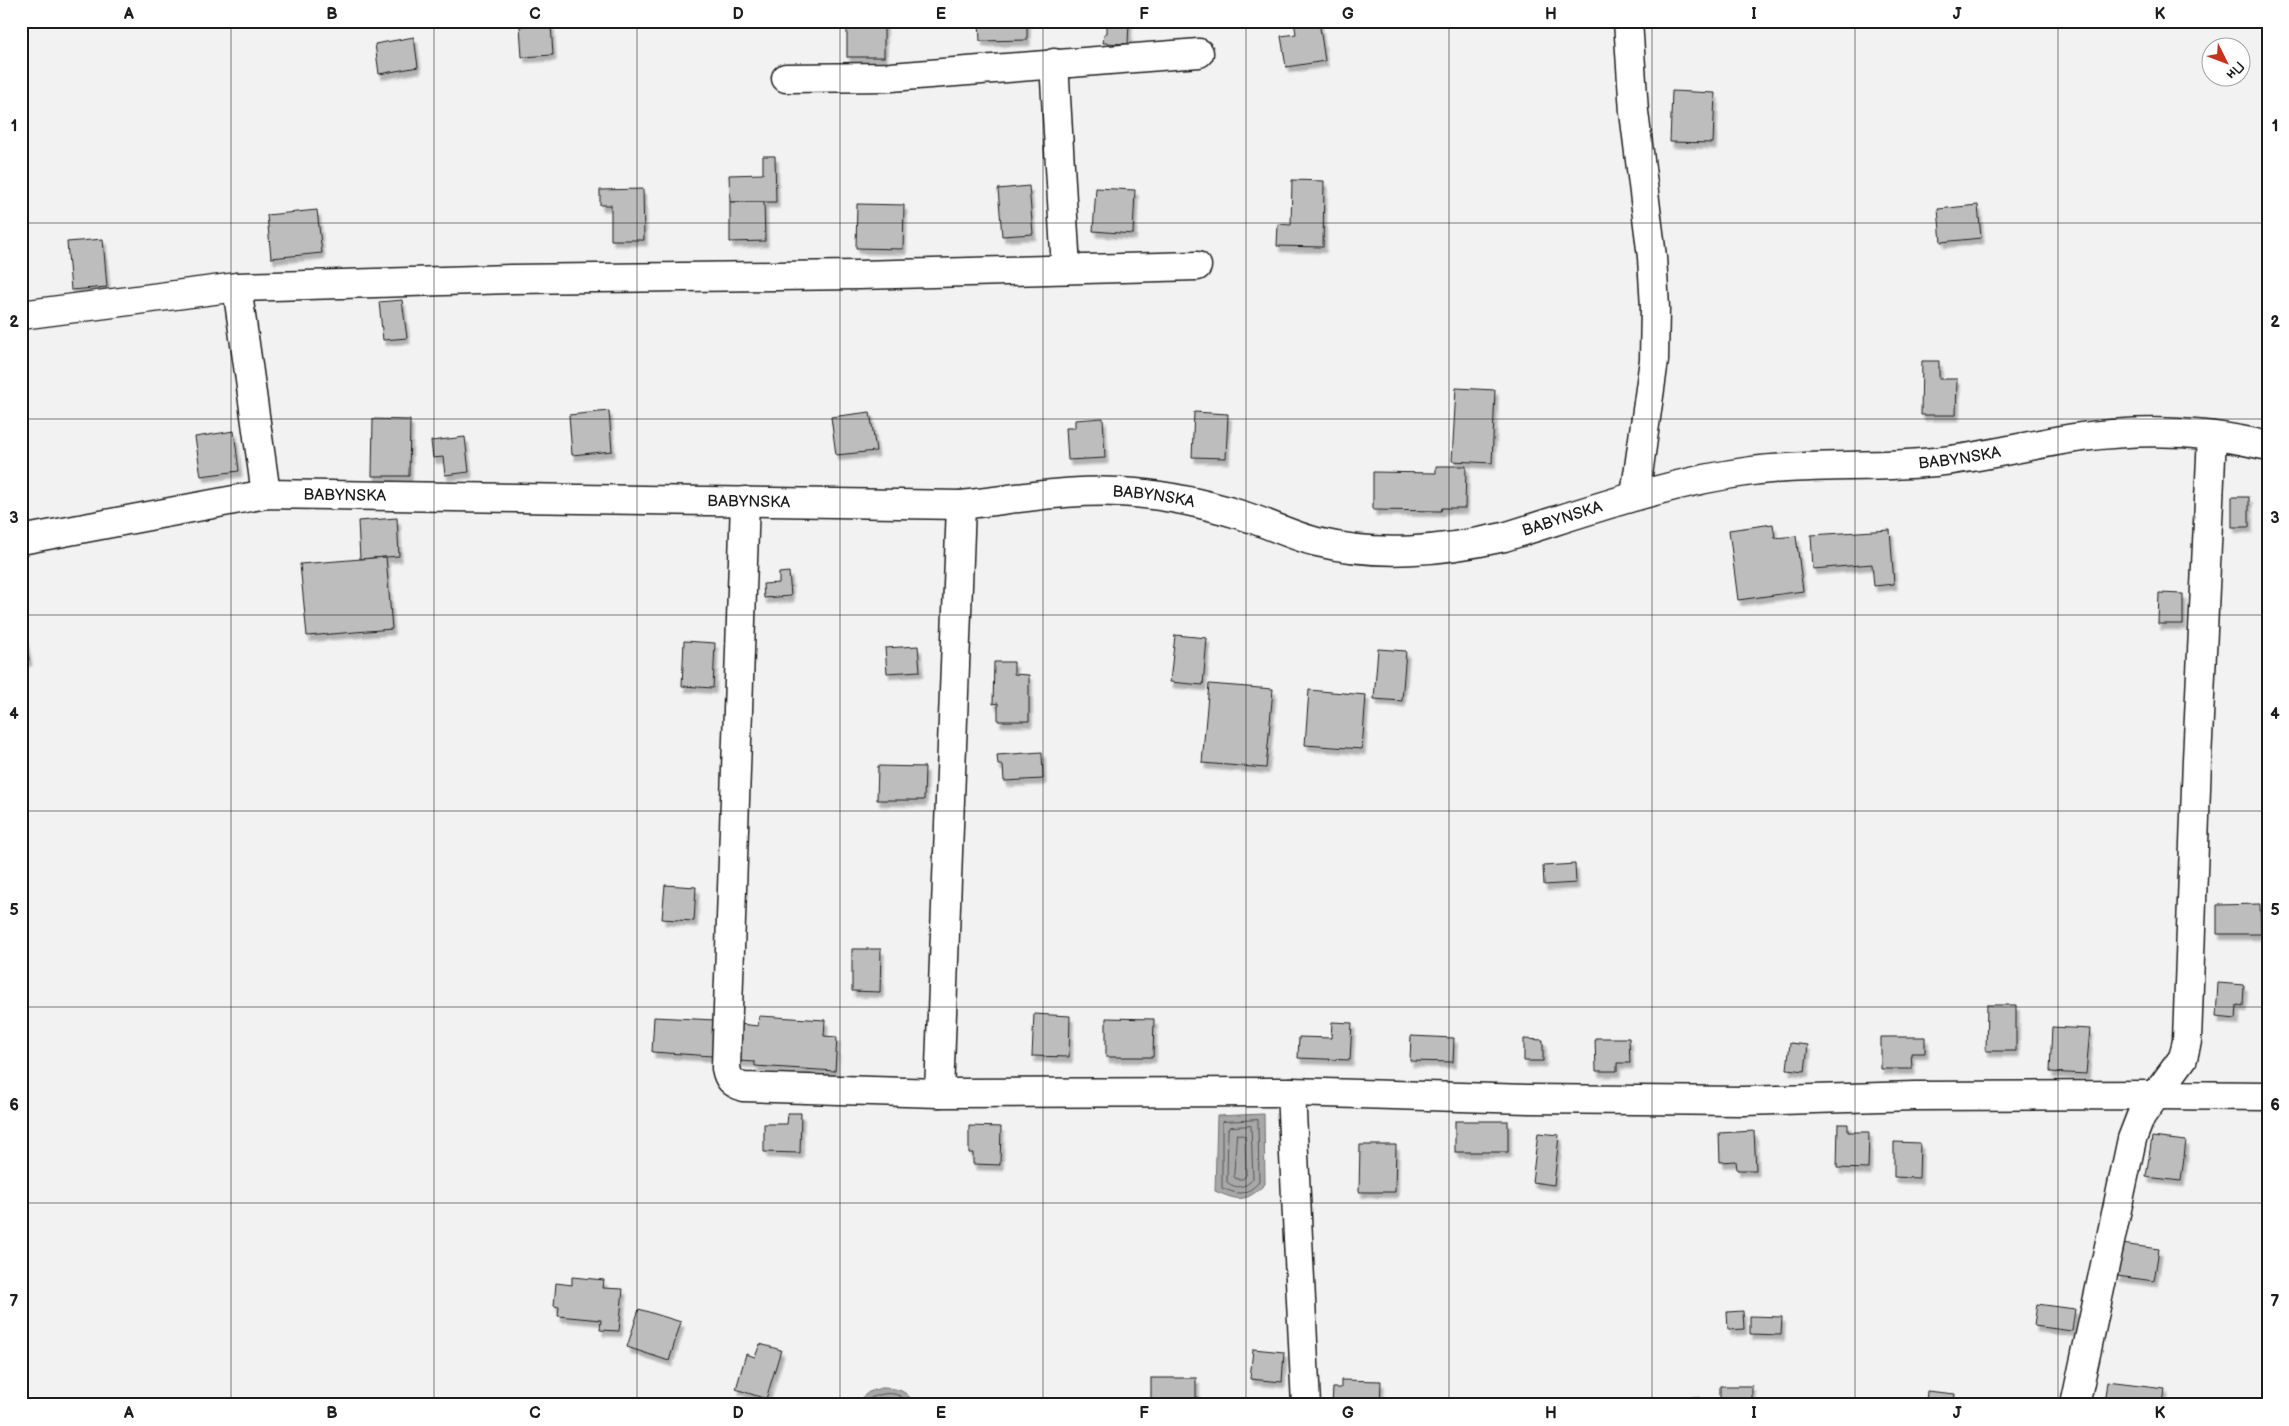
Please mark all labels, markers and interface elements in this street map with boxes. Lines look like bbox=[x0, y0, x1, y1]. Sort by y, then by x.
text: A bbox=[123, 5, 134, 24]
text: B bbox=[326, 5, 338, 24]
text: C bbox=[529, 5, 541, 24]
text: D bbox=[732, 5, 744, 24]
text: E bbox=[936, 5, 946, 24]
text: F bbox=[1139, 5, 1149, 24]
text: G bbox=[1342, 5, 1354, 24]
text: H bbox=[1545, 5, 1557, 24]
text: I bbox=[1751, 5, 1757, 24]
text: J bbox=[1953, 5, 1962, 24]
text: K bbox=[2155, 5, 2166, 24]
north arrow bbox=[2202, 38, 2252, 88]
text: Пн bbox=[2223, 58, 2248, 83]
text: 1 bbox=[11, 117, 17, 136]
text: 1 bbox=[2272, 117, 2278, 136]
text: 2 bbox=[9, 313, 19, 332]
text: 2 bbox=[2270, 313, 2280, 332]
street label: BABYNSKA bbox=[1917, 442, 2002, 473]
street label: BABYNSKA bbox=[1112, 482, 1197, 512]
street label: BABYNSKA bbox=[303, 485, 387, 505]
street label: BABYNSKA bbox=[707, 491, 790, 512]
street label: BABYNSKA bbox=[1520, 497, 1605, 540]
text: 3 bbox=[9, 509, 19, 528]
text: 3 bbox=[2270, 509, 2280, 528]
text: 4 bbox=[9, 705, 19, 724]
text: 4 bbox=[2270, 705, 2280, 724]
text: 5 bbox=[9, 901, 19, 920]
text: 5 bbox=[2270, 901, 2280, 920]
text: 6 bbox=[9, 1096, 19, 1115]
text: 6 bbox=[2270, 1096, 2280, 1115]
text: 7 bbox=[10, 1292, 19, 1311]
text: 7 bbox=[2271, 1292, 2280, 1311]
text: A bbox=[123, 1404, 134, 1423]
text: B bbox=[326, 1404, 338, 1423]
text: C bbox=[529, 1404, 541, 1423]
text: D bbox=[732, 1404, 744, 1423]
text: E bbox=[936, 1404, 946, 1423]
text: F bbox=[1139, 1404, 1149, 1423]
text: G bbox=[1342, 1404, 1354, 1423]
text: H bbox=[1545, 1404, 1557, 1423]
text: I bbox=[1751, 1404, 1757, 1423]
text: J bbox=[1953, 1404, 1962, 1423]
text: K bbox=[2155, 1404, 2166, 1423]

